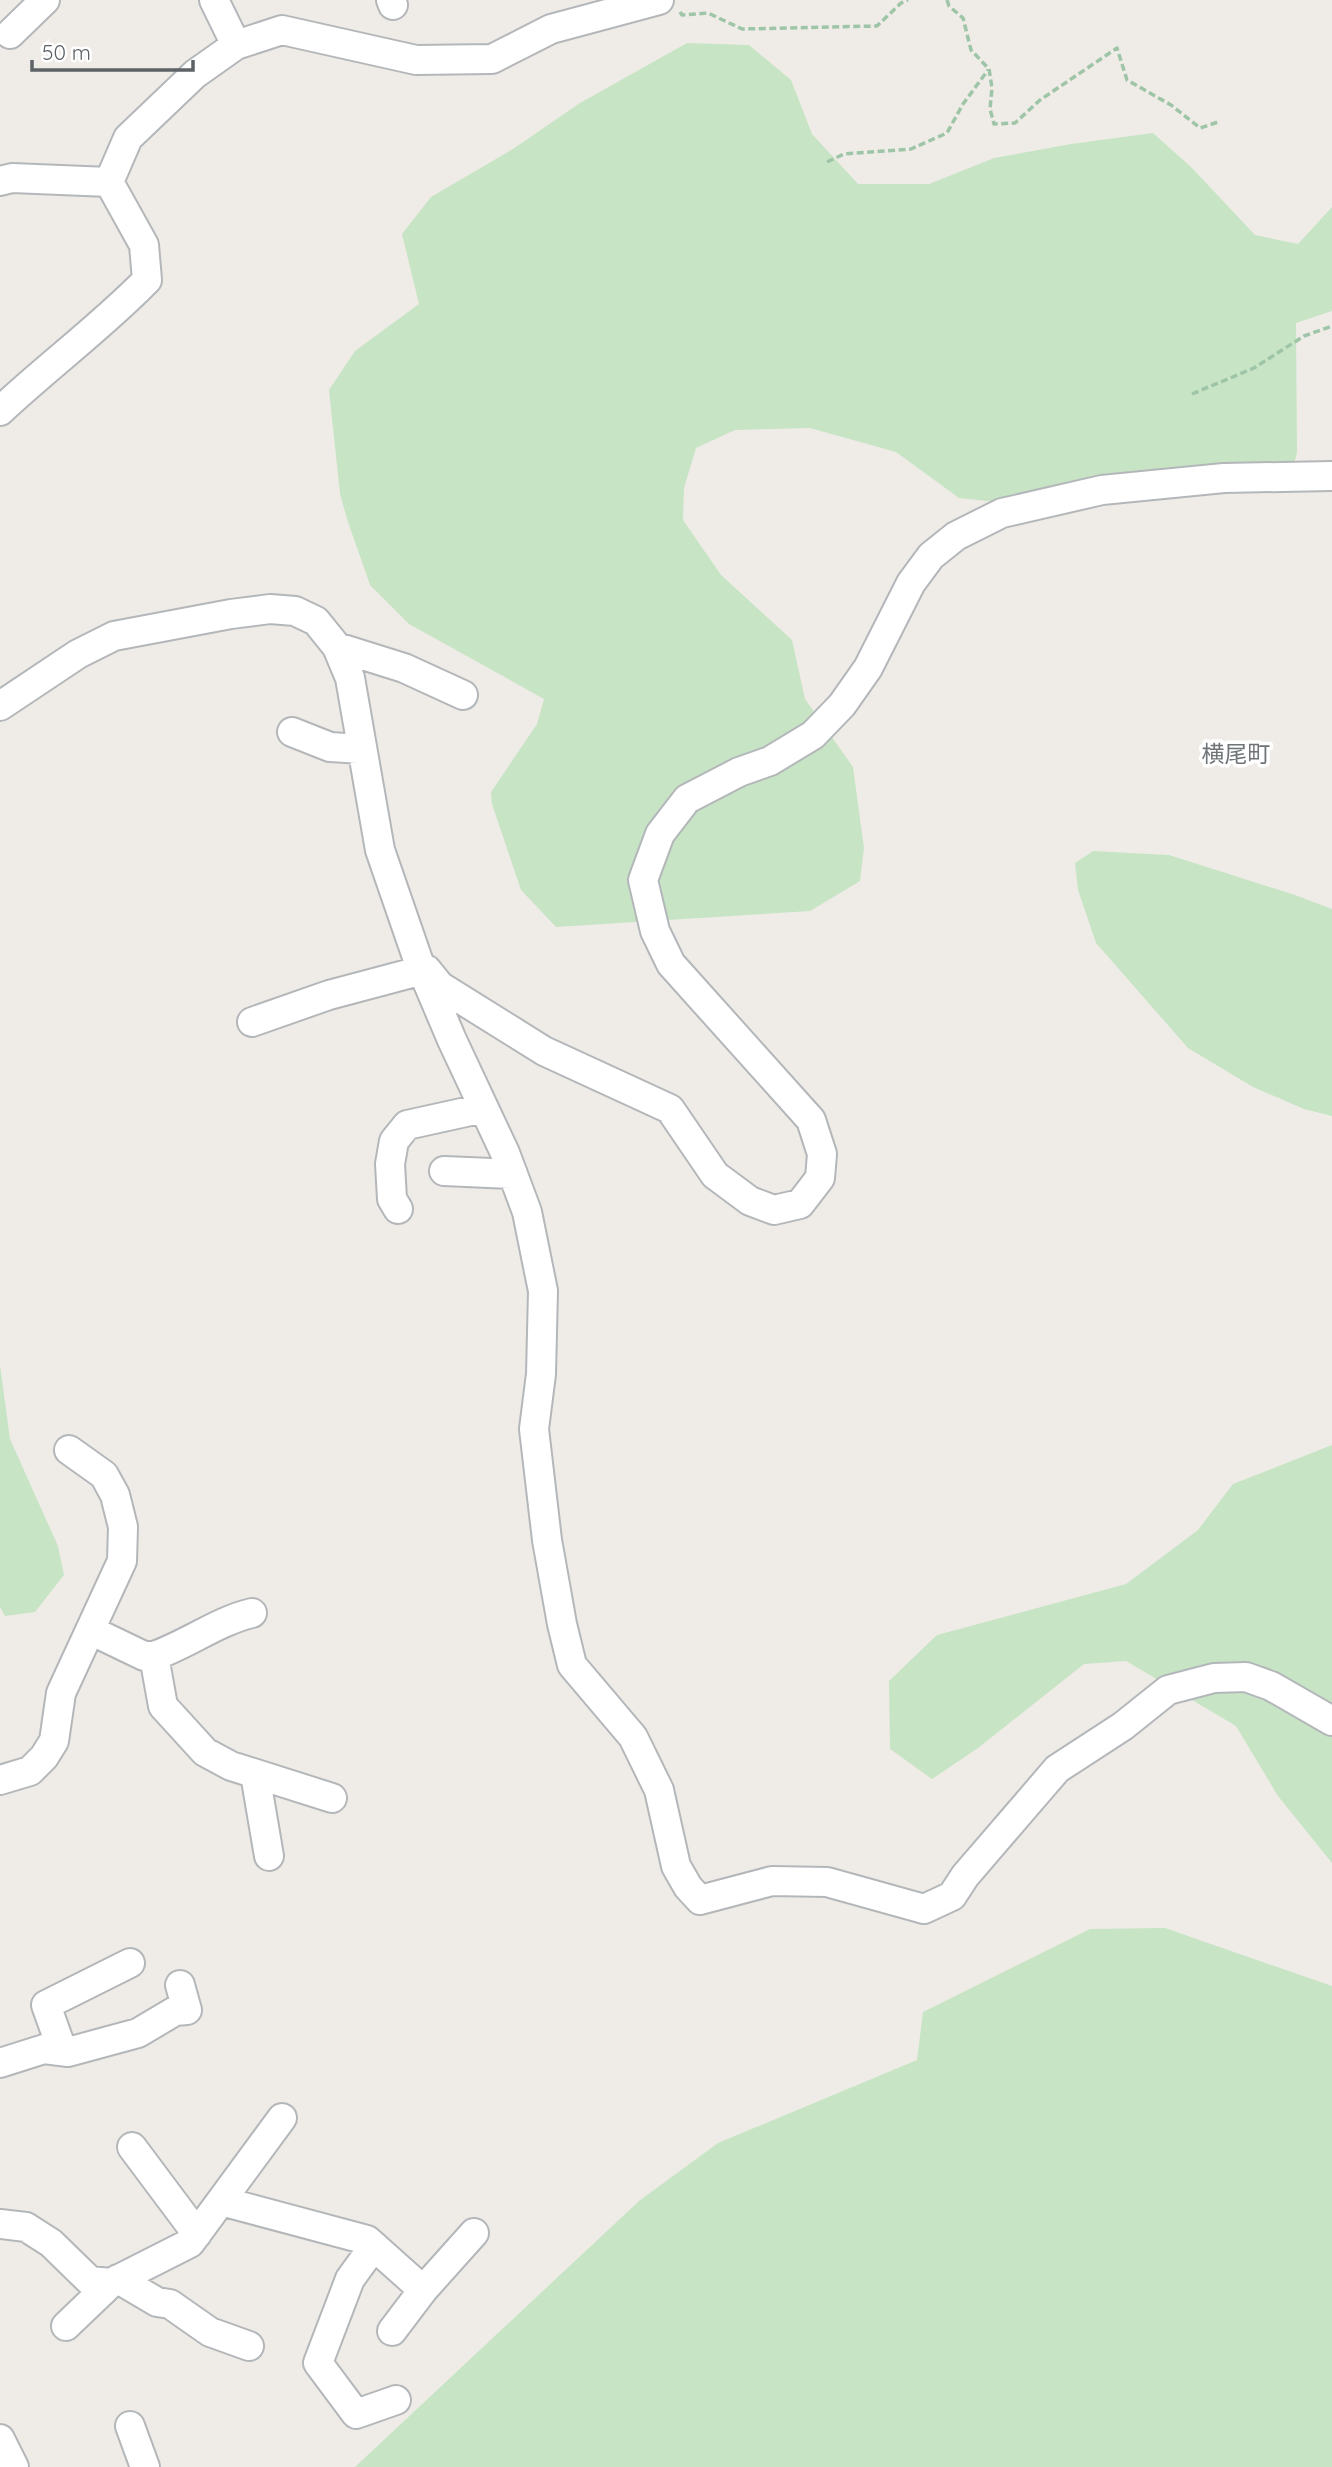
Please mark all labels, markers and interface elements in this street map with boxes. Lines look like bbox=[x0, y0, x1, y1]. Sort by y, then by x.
scale bar bbox=[32, 28, 192, 72]
text: 50 m bbox=[42, 39, 91, 65]
district label: 横尾町 bbox=[1202, 739, 1271, 768]

